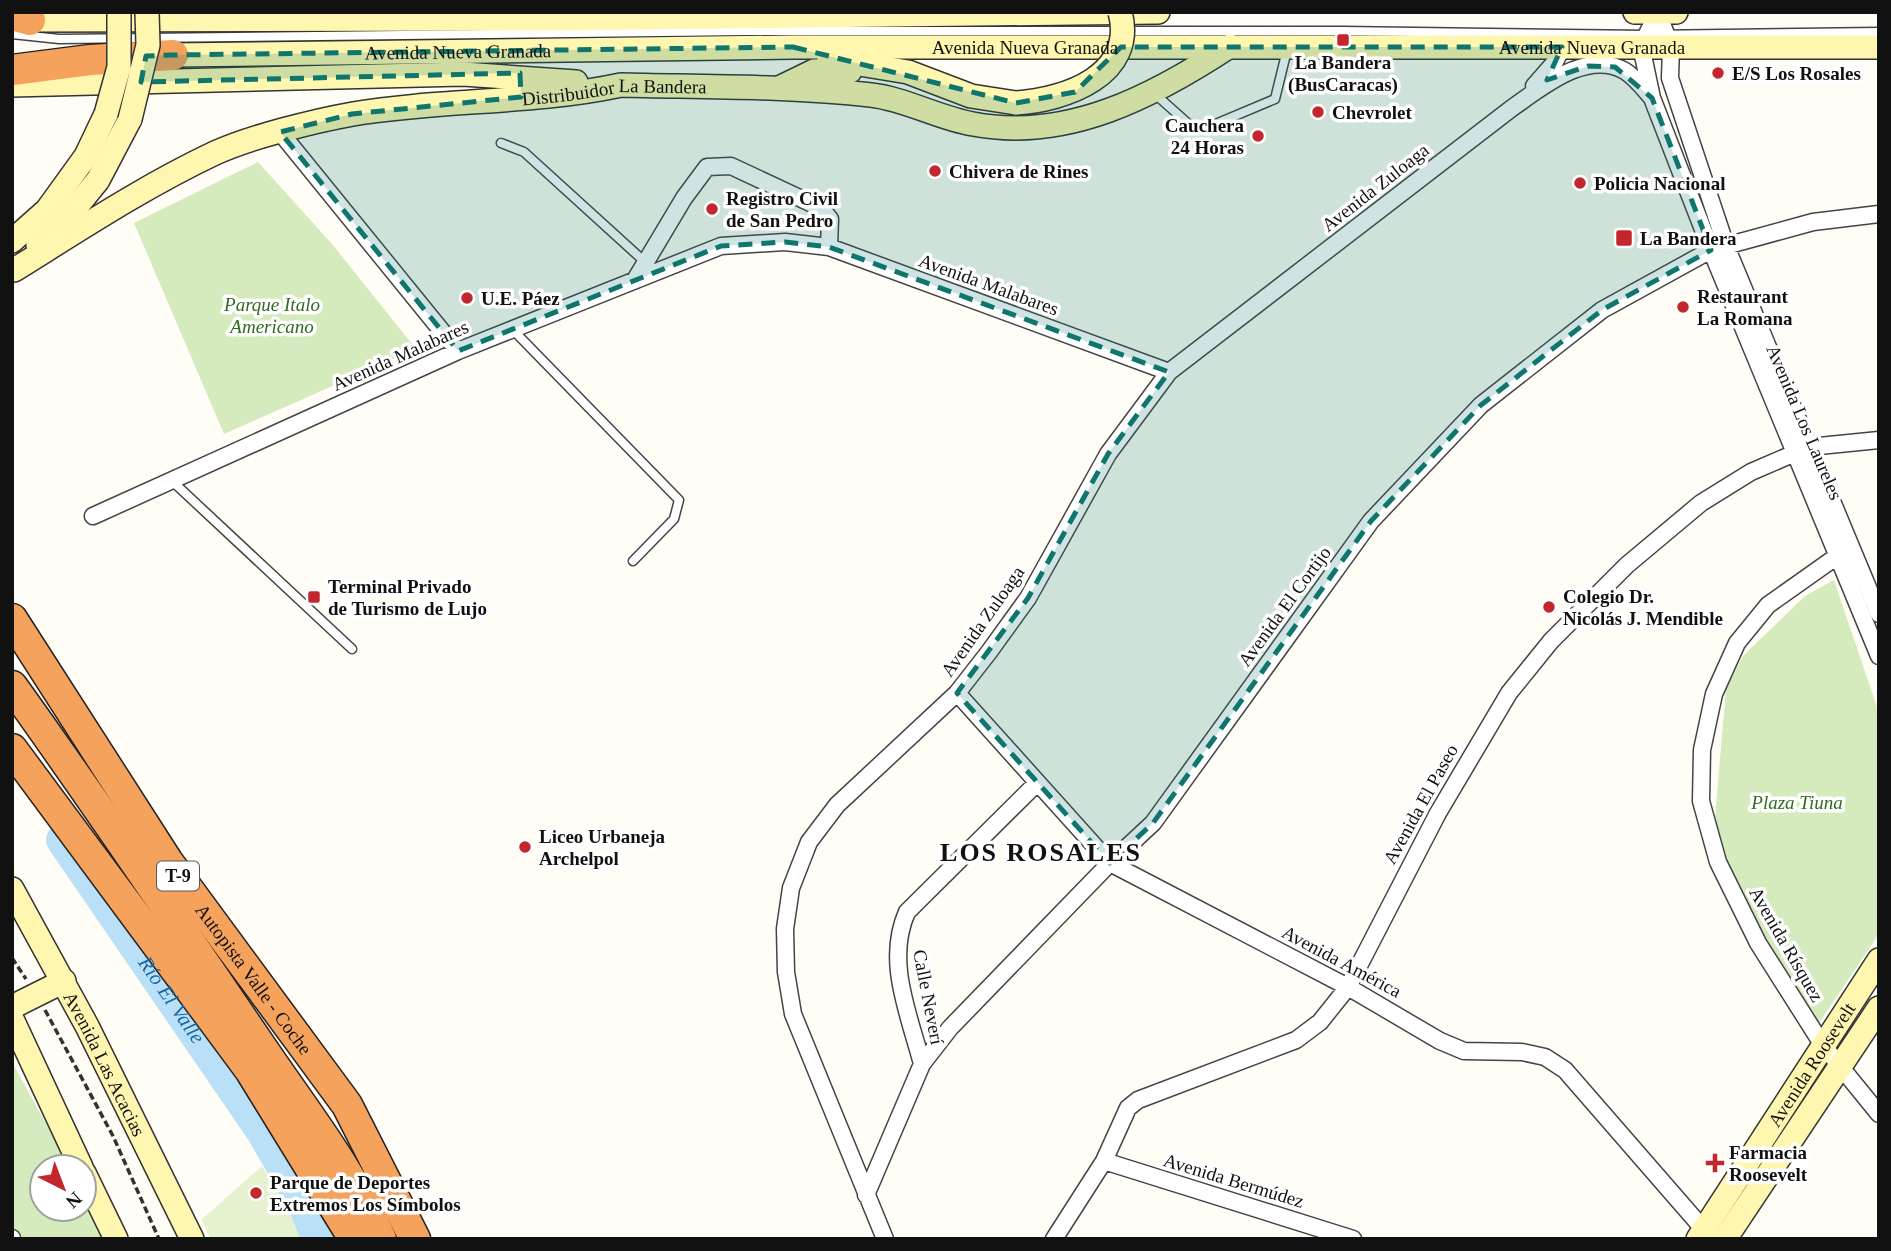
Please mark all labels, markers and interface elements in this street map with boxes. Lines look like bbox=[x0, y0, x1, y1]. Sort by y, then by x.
marker: La Bandera (BusCaracas) bbox=[1335, 32, 1351, 48]
street label: Avenida Nueva Granada bbox=[932, 37, 1119, 58]
street label: Avenida Nueva Granada bbox=[1499, 37, 1686, 58]
street label: Avenida Nueva Granada bbox=[365, 40, 552, 64]
place label: La Bandera (BusCaracas) bbox=[1288, 52, 1398, 96]
place label: E/S Los Rosales bbox=[1732, 63, 1861, 84]
marker: E/S Los Rosales bbox=[1710, 65, 1726, 81]
street label: Distribuidor La Bandera bbox=[521, 75, 707, 109]
place label: Chevrolet bbox=[1332, 102, 1413, 123]
marker: Chevrolet bbox=[1310, 104, 1326, 120]
place label: Cauchera 24 Horas bbox=[1165, 115, 1244, 158]
marker: Cauchera 24 Horas bbox=[1250, 128, 1266, 144]
street label: Avenida Zuloaga bbox=[1318, 139, 1433, 236]
place label: Chivera de Rines bbox=[949, 161, 1088, 182]
marker: Chivera de Rines bbox=[927, 163, 943, 179]
place label: Policia Nacional bbox=[1594, 173, 1725, 194]
marker: Policia Nacional bbox=[1572, 175, 1588, 191]
place label: Registro Civil de San Pedro bbox=[726, 188, 838, 231]
marker: Registro Civil de San Pedro bbox=[704, 201, 720, 217]
marker: La Bandera bbox=[1614, 228, 1634, 248]
place label: La Bandera bbox=[1640, 228, 1737, 249]
street label: Avenida Malabares bbox=[916, 249, 1061, 319]
place label: Restaurant La Romana bbox=[1697, 286, 1793, 329]
place label: U.E. Páez bbox=[481, 288, 560, 309]
marker: U.E. Páez bbox=[459, 290, 475, 306]
park label: Parque Italo Americano bbox=[223, 294, 320, 337]
marker: Restaurant La Romana bbox=[1675, 299, 1691, 315]
street label: Avenida Malabares bbox=[329, 316, 472, 395]
street label: Avenida Los Laureles bbox=[1762, 342, 1847, 503]
street label: Avenida El Cortijo bbox=[1234, 542, 1335, 670]
street label: Avenida Zuloaga bbox=[937, 562, 1029, 681]
place label: Terminal Privado de Turismo de Lujo bbox=[328, 576, 487, 619]
place label: Colegio Dr. Nicolás J. Mendible bbox=[1563, 586, 1723, 629]
marker: Terminal Privado de Turismo de Lujo bbox=[306, 589, 322, 605]
marker: Colegio Dr. Nicolás J. Mendible bbox=[1541, 599, 1557, 615]
street label: Avenida El Paseo bbox=[1379, 741, 1462, 868]
park label: Plaza Tiuna bbox=[1750, 792, 1843, 813]
place label: Liceo Urbaneja Archelpol bbox=[539, 826, 666, 869]
district label: LOS ROSALES bbox=[940, 838, 1142, 867]
marker: Liceo Urbaneja Archelpol bbox=[517, 839, 533, 855]
road number: T-9 bbox=[157, 862, 199, 890]
street label: Avenida Rísquez bbox=[1745, 883, 1828, 1005]
street label: Autopista Valle - Coche bbox=[191, 900, 316, 1059]
street label: Avenida América bbox=[1279, 921, 1405, 1002]
street label: Calle Neverí bbox=[909, 948, 948, 1047]
water label: Río El Valle bbox=[133, 951, 210, 1048]
street label: Avenida Las Acacias bbox=[59, 988, 150, 1140]
street label: Avenida Roosevelt bbox=[1764, 998, 1860, 1131]
place label: Farmacia Roosevelt bbox=[1729, 1142, 1808, 1185]
street label: Avenida Bermúdez bbox=[1161, 1149, 1307, 1212]
north arrow bbox=[28, 1153, 98, 1223]
marker: Farmacia Roosevelt bbox=[1707, 1155, 1723, 1171]
place label: Parque de Deportes Extremos Los Símbolos bbox=[270, 1172, 461, 1215]
marker: Parque de Deportes Extremos Los Símbolos bbox=[248, 1185, 264, 1201]
text: N bbox=[62, 1188, 86, 1213]

